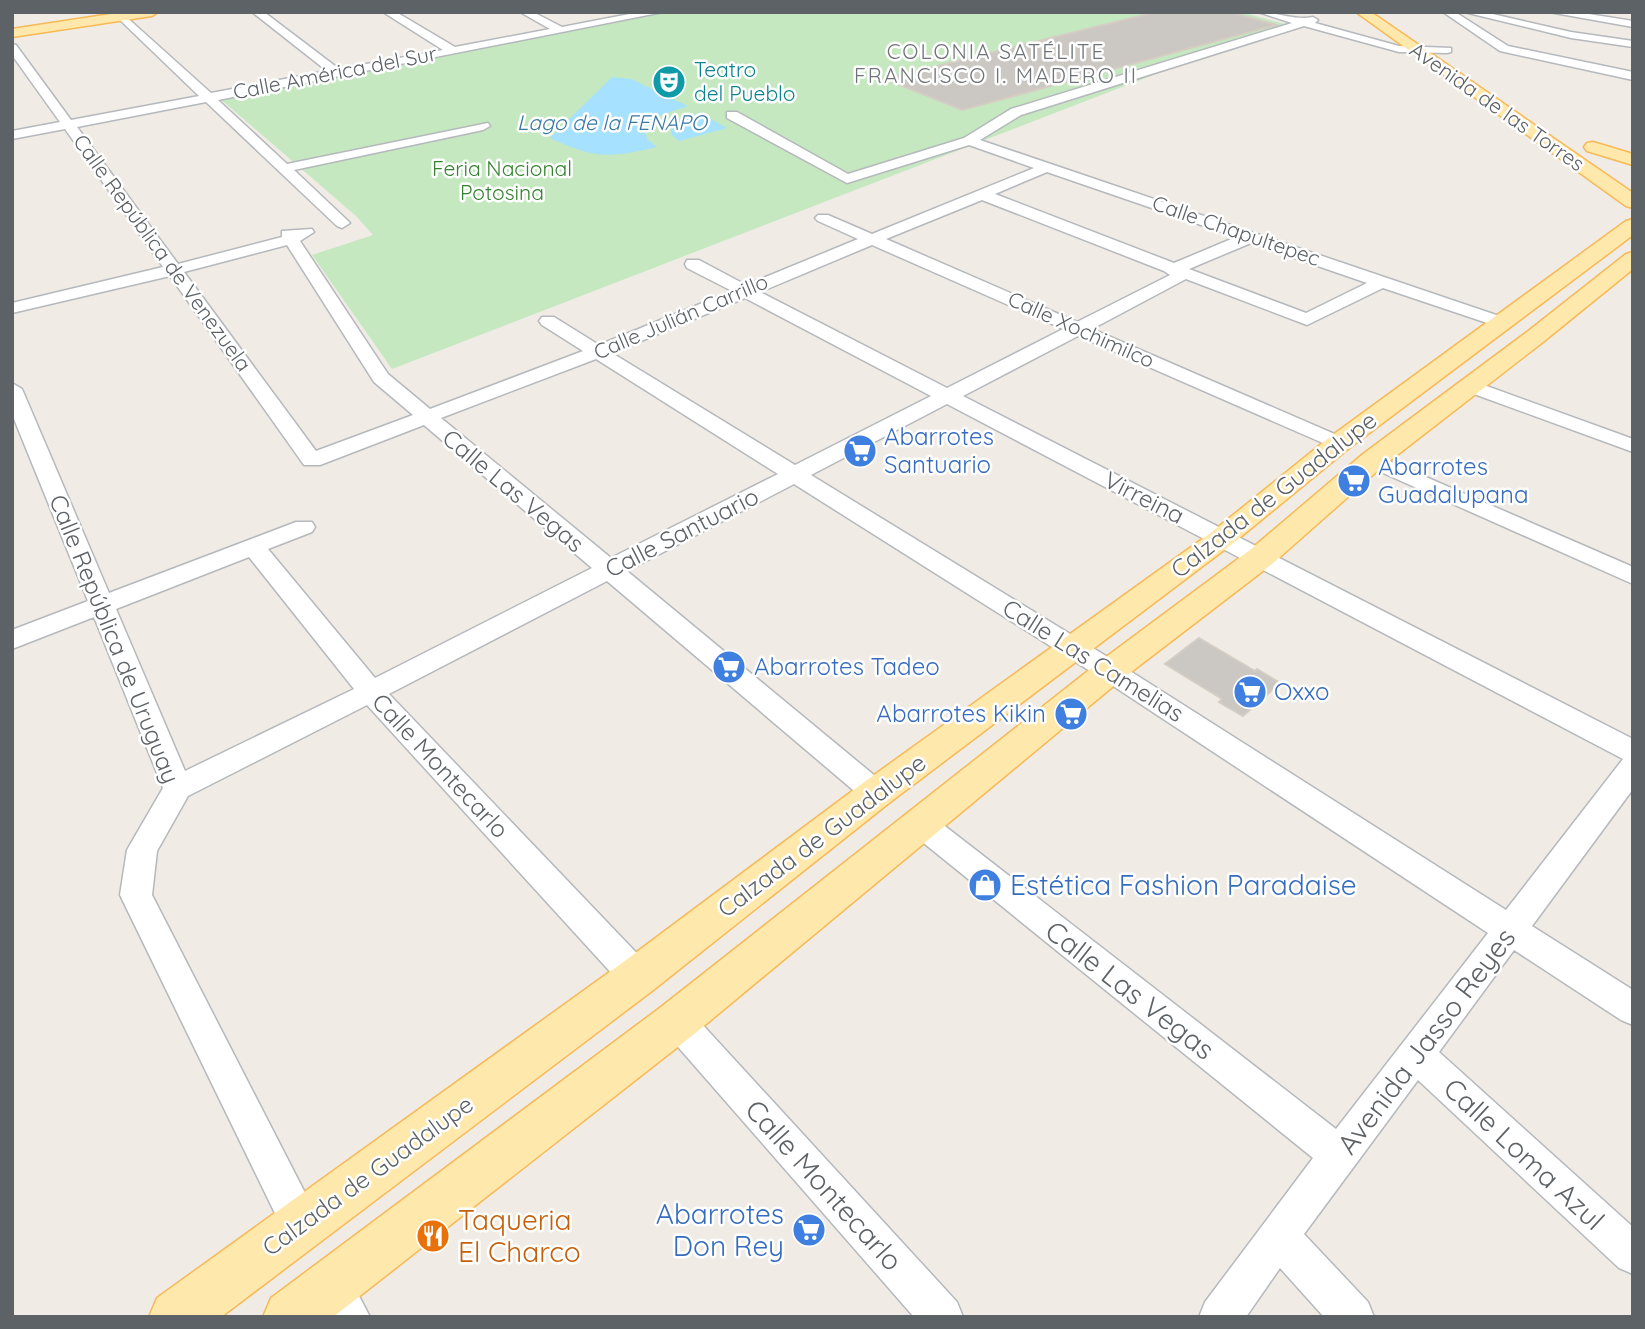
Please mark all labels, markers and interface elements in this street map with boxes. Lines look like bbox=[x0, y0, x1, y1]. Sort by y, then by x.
street label: Avenida de las Torres bbox=[1405, 36, 1590, 176]
district label: COLONIA SATÉLITE FRANCISCO I. MADERO II bbox=[854, 38, 1138, 88]
street label: Calle América del Sur bbox=[231, 40, 439, 105]
place label: Teatro del Pueblo bbox=[694, 56, 795, 106]
theatre icon: Teatro del Pueblo bbox=[650, 63, 688, 101]
water label: Lago de la FENAPO bbox=[517, 109, 709, 135]
street label: Calle República de Venezuela bbox=[68, 129, 258, 376]
park label: Feria Nacional Potosina bbox=[432, 155, 572, 205]
street label: Calle Chapultepec bbox=[1149, 189, 1324, 271]
street label: Calle Julián Carrillo bbox=[590, 268, 772, 365]
street label: Calle Xochimilco bbox=[1004, 285, 1159, 373]
street label: Calzada de Guadalupe bbox=[1164, 404, 1382, 584]
place label: Abarrotes Santuario bbox=[884, 421, 994, 479]
street label: Calle Las Vegas bbox=[437, 422, 591, 558]
supermarket icon: Abarrotes Santuario bbox=[841, 432, 879, 470]
place label: Abarrotes Guadalupana bbox=[1378, 451, 1529, 509]
supermarket icon: Abarrotes Guadalupana bbox=[1335, 462, 1373, 500]
street label: Virreina bbox=[1099, 464, 1190, 530]
street label: Calle Santuario bbox=[600, 481, 763, 584]
street label: Calle República de Uruguay bbox=[43, 490, 187, 787]
street label: Calle Las Camelias bbox=[997, 592, 1190, 728]
supermarket icon: Abarrotes Tadeo bbox=[710, 648, 748, 686]
place label: Abarrotes Tadeo bbox=[754, 651, 940, 681]
supermarket icon: Oxxo bbox=[1231, 673, 1269, 711]
place label: Oxxo bbox=[1274, 676, 1330, 706]
street label: Calle Montecarlo bbox=[366, 687, 515, 844]
supermarket icon: Abarrotes Kikin bbox=[1052, 695, 1090, 733]
place label: Abarrotes Kikin bbox=[876, 698, 1046, 728]
street label: Calzada de Guadalupe bbox=[711, 747, 932, 923]
shop icon: Estética Fashion Paradaise bbox=[966, 866, 1004, 904]
place label: Estética Fashion Paradaise bbox=[1010, 867, 1357, 902]
street label: Calle Las Vegas bbox=[1039, 913, 1222, 1067]
street label: Avenida Jasso Reyes bbox=[1329, 921, 1522, 1161]
street label: Calle Loma Azul bbox=[1437, 1070, 1612, 1237]
street label: Calzada de Guadalupe bbox=[256, 1089, 479, 1262]
street label: Calle Montecarlo bbox=[738, 1092, 910, 1277]
place label: Abarrotes Don Rey bbox=[656, 1196, 784, 1263]
place label: Taqueria El Charco bbox=[458, 1202, 581, 1269]
supermarket icon: Abarrotes Don Rey bbox=[790, 1211, 828, 1249]
restaurant icon: Taqueria El Charco bbox=[414, 1217, 452, 1255]

